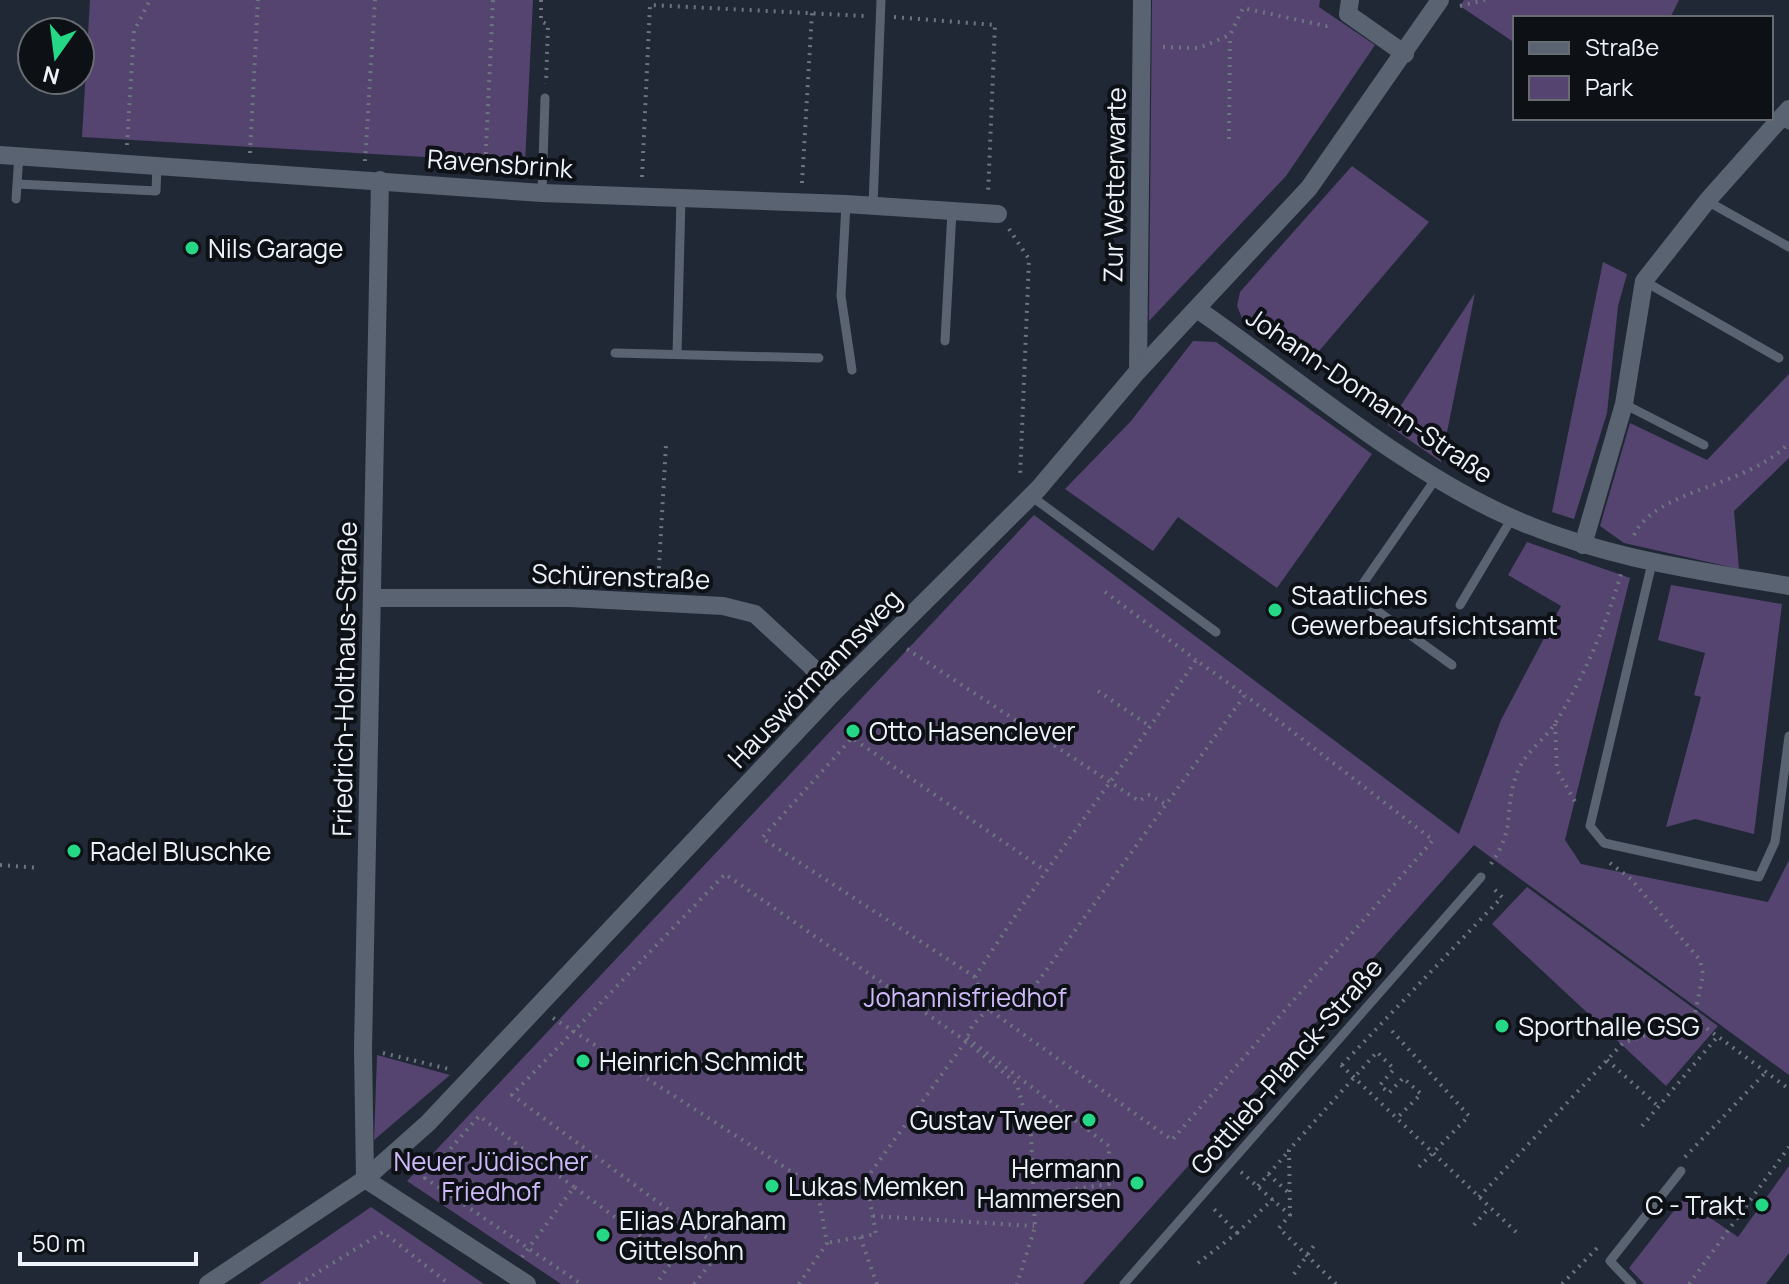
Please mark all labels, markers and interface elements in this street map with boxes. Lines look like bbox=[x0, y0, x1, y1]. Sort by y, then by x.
north arrow bbox=[16, 16, 96, 96]
legend bbox=[1513, 16, 1773, 120]
text: Straße bbox=[1585, 30, 1659, 63]
text: N bbox=[40, 59, 62, 92]
text: Park bbox=[1585, 70, 1634, 103]
street label: Zur Wetterwarte bbox=[1094, 87, 1134, 283]
street label: Ravensbrink bbox=[426, 140, 575, 186]
place label: Nils Garage bbox=[208, 230, 343, 266]
marker: Nils Garage bbox=[183, 239, 201, 257]
street label: Johann-Domann-Straße bbox=[1239, 299, 1501, 491]
street label: Friedrich-Holthaus-Straße bbox=[323, 521, 365, 837]
street label: Schürenstraße bbox=[531, 555, 711, 597]
place label: Staatliches Gewerbeaufsichtsamt bbox=[1291, 577, 1558, 643]
street label: Hauswörmannsweg bbox=[719, 581, 909, 775]
marker: Staatliches Gewerbeaufsichtsamt bbox=[1266, 601, 1284, 619]
place label: Otto Hasenclever bbox=[869, 713, 1076, 749]
marker: Otto Hasenclever bbox=[844, 722, 862, 740]
place label: Radel Bluschke bbox=[90, 833, 271, 869]
marker: Radel Bluschke bbox=[65, 842, 83, 860]
street label: Gottlieb-Planck-Straße bbox=[1182, 950, 1390, 1182]
park label: Johannisfriedhof bbox=[863, 979, 1067, 1015]
place label: Sporthalle GSG bbox=[1518, 1008, 1700, 1044]
marker: Sporthalle GSG bbox=[1493, 1017, 1511, 1035]
place label: Heinrich Schmidt bbox=[599, 1043, 804, 1079]
marker: Heinrich Schmidt bbox=[574, 1052, 592, 1070]
place label: Gustav Tweer bbox=[910, 1102, 1073, 1138]
marker: Gustav Tweer bbox=[1080, 1111, 1098, 1129]
park label: Neuer Jüdischer Friedhof bbox=[393, 1143, 589, 1209]
place label: Hermann Hammersen bbox=[977, 1150, 1121, 1216]
place label: Lukas Memken bbox=[788, 1168, 965, 1204]
marker: Hermann Hammersen bbox=[1128, 1174, 1146, 1192]
marker: Lukas Memken bbox=[763, 1177, 781, 1195]
place label: C - Trakt bbox=[1645, 1187, 1746, 1223]
marker: C - Trakt bbox=[1753, 1196, 1771, 1214]
place label: Elias Abraham Gittelsohn bbox=[619, 1202, 786, 1268]
scale bar bbox=[20, 1216, 196, 1266]
text: 50 m bbox=[32, 1226, 86, 1259]
marker: Elias Abraham Gittelsohn bbox=[594, 1226, 612, 1244]

